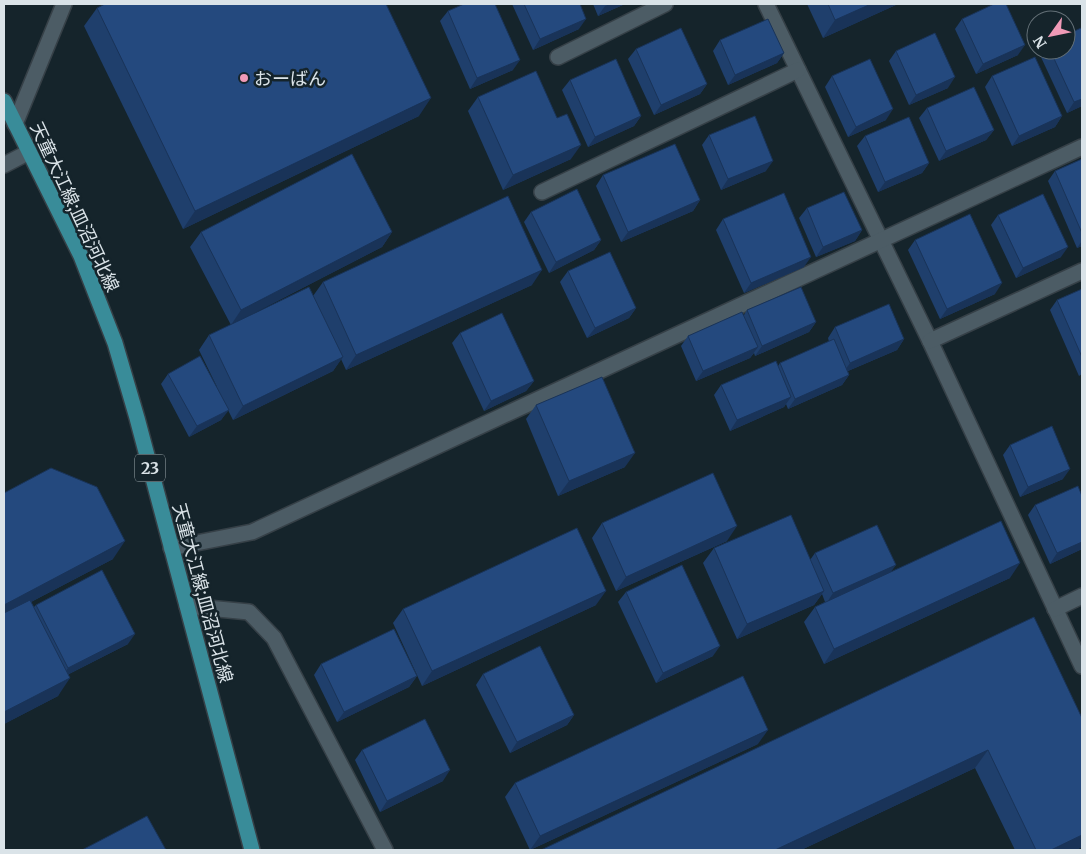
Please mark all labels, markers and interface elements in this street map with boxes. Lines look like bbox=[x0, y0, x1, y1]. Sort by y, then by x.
north arrow bbox=[1026, 10, 1076, 60]
text: N bbox=[1030, 33, 1051, 52]
place label: おーばん bbox=[254, 67, 326, 90]
marker: おーばん bbox=[238, 72, 250, 84]
street label: 天童大江線;皿沼河北線 bbox=[26, 118, 124, 296]
road number: 23 bbox=[135, 454, 165, 482]
street label: 天童大江線;皿沼河北線 bbox=[168, 501, 238, 685]

